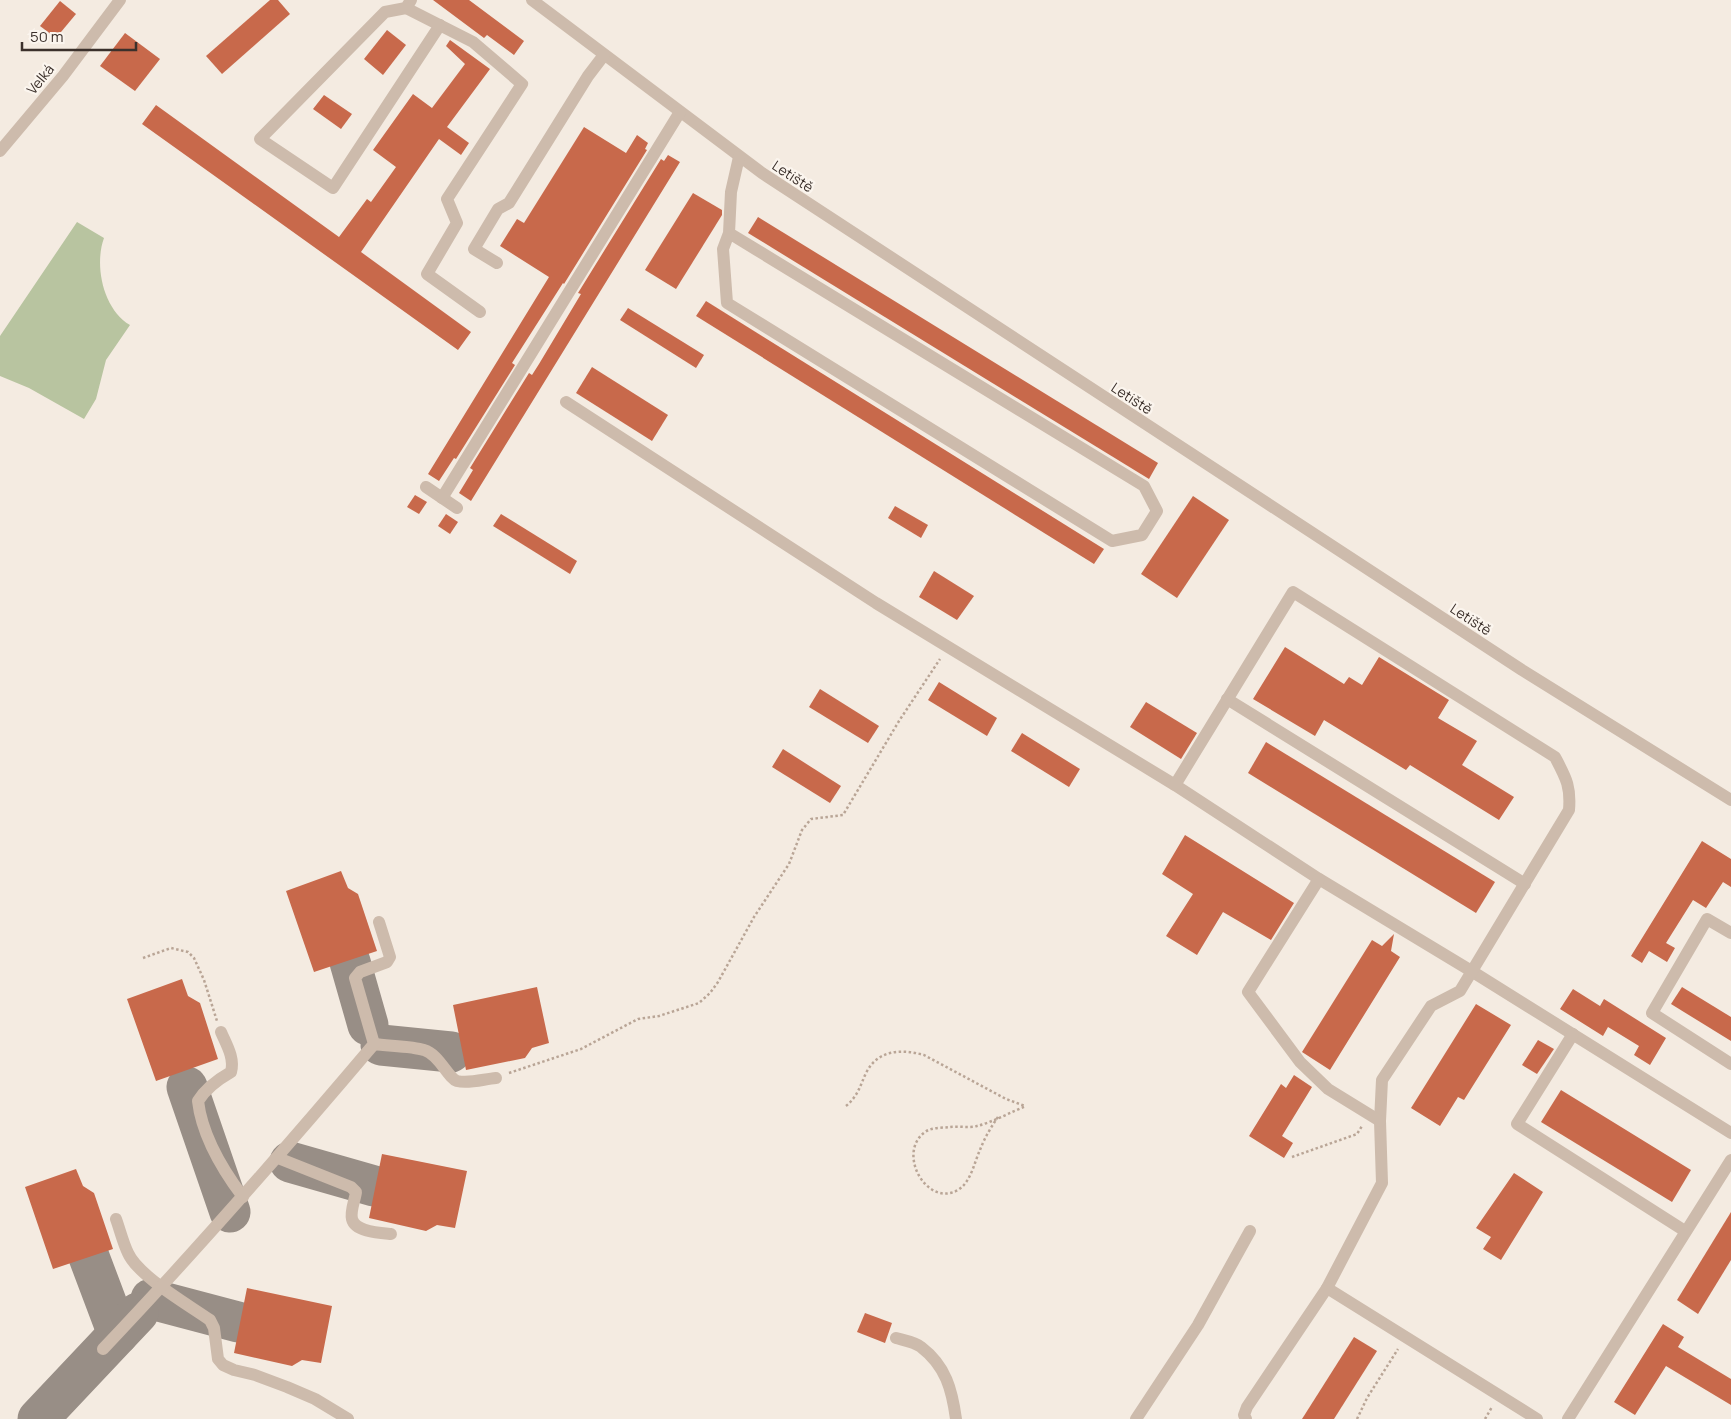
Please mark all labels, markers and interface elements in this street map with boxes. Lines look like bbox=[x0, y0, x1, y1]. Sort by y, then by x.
scale bar bbox=[22, 20, 136, 52]
text: 50 m bbox=[30, 26, 64, 47]
street label: Velká bbox=[22, 60, 58, 98]
street label: Letiště bbox=[769, 156, 817, 196]
street label: Letiště bbox=[1108, 378, 1156, 418]
street label: Letiště bbox=[1447, 599, 1495, 639]

